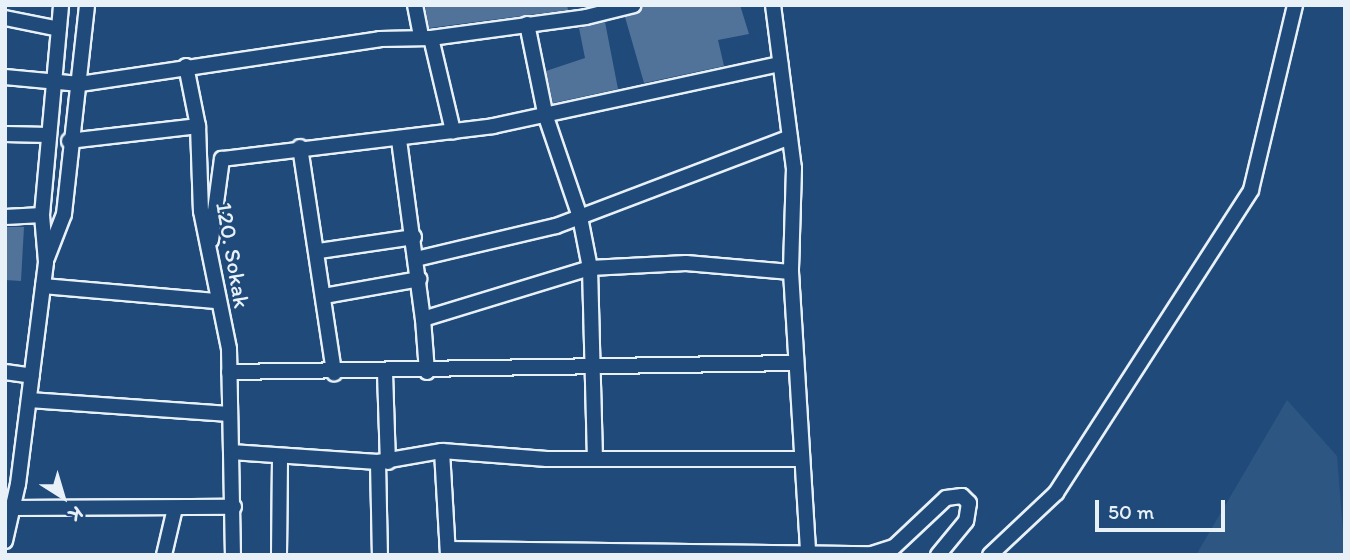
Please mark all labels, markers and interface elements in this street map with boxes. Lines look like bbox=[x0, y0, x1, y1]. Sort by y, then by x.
street label: 120. Sokak bbox=[210, 200, 256, 310]
north arrow bbox=[28, 462, 98, 532]
scale bar bbox=[1098, 486, 1228, 530]
text: 50 m bbox=[1108, 499, 1154, 524]
text: K bbox=[64, 501, 88, 527]

